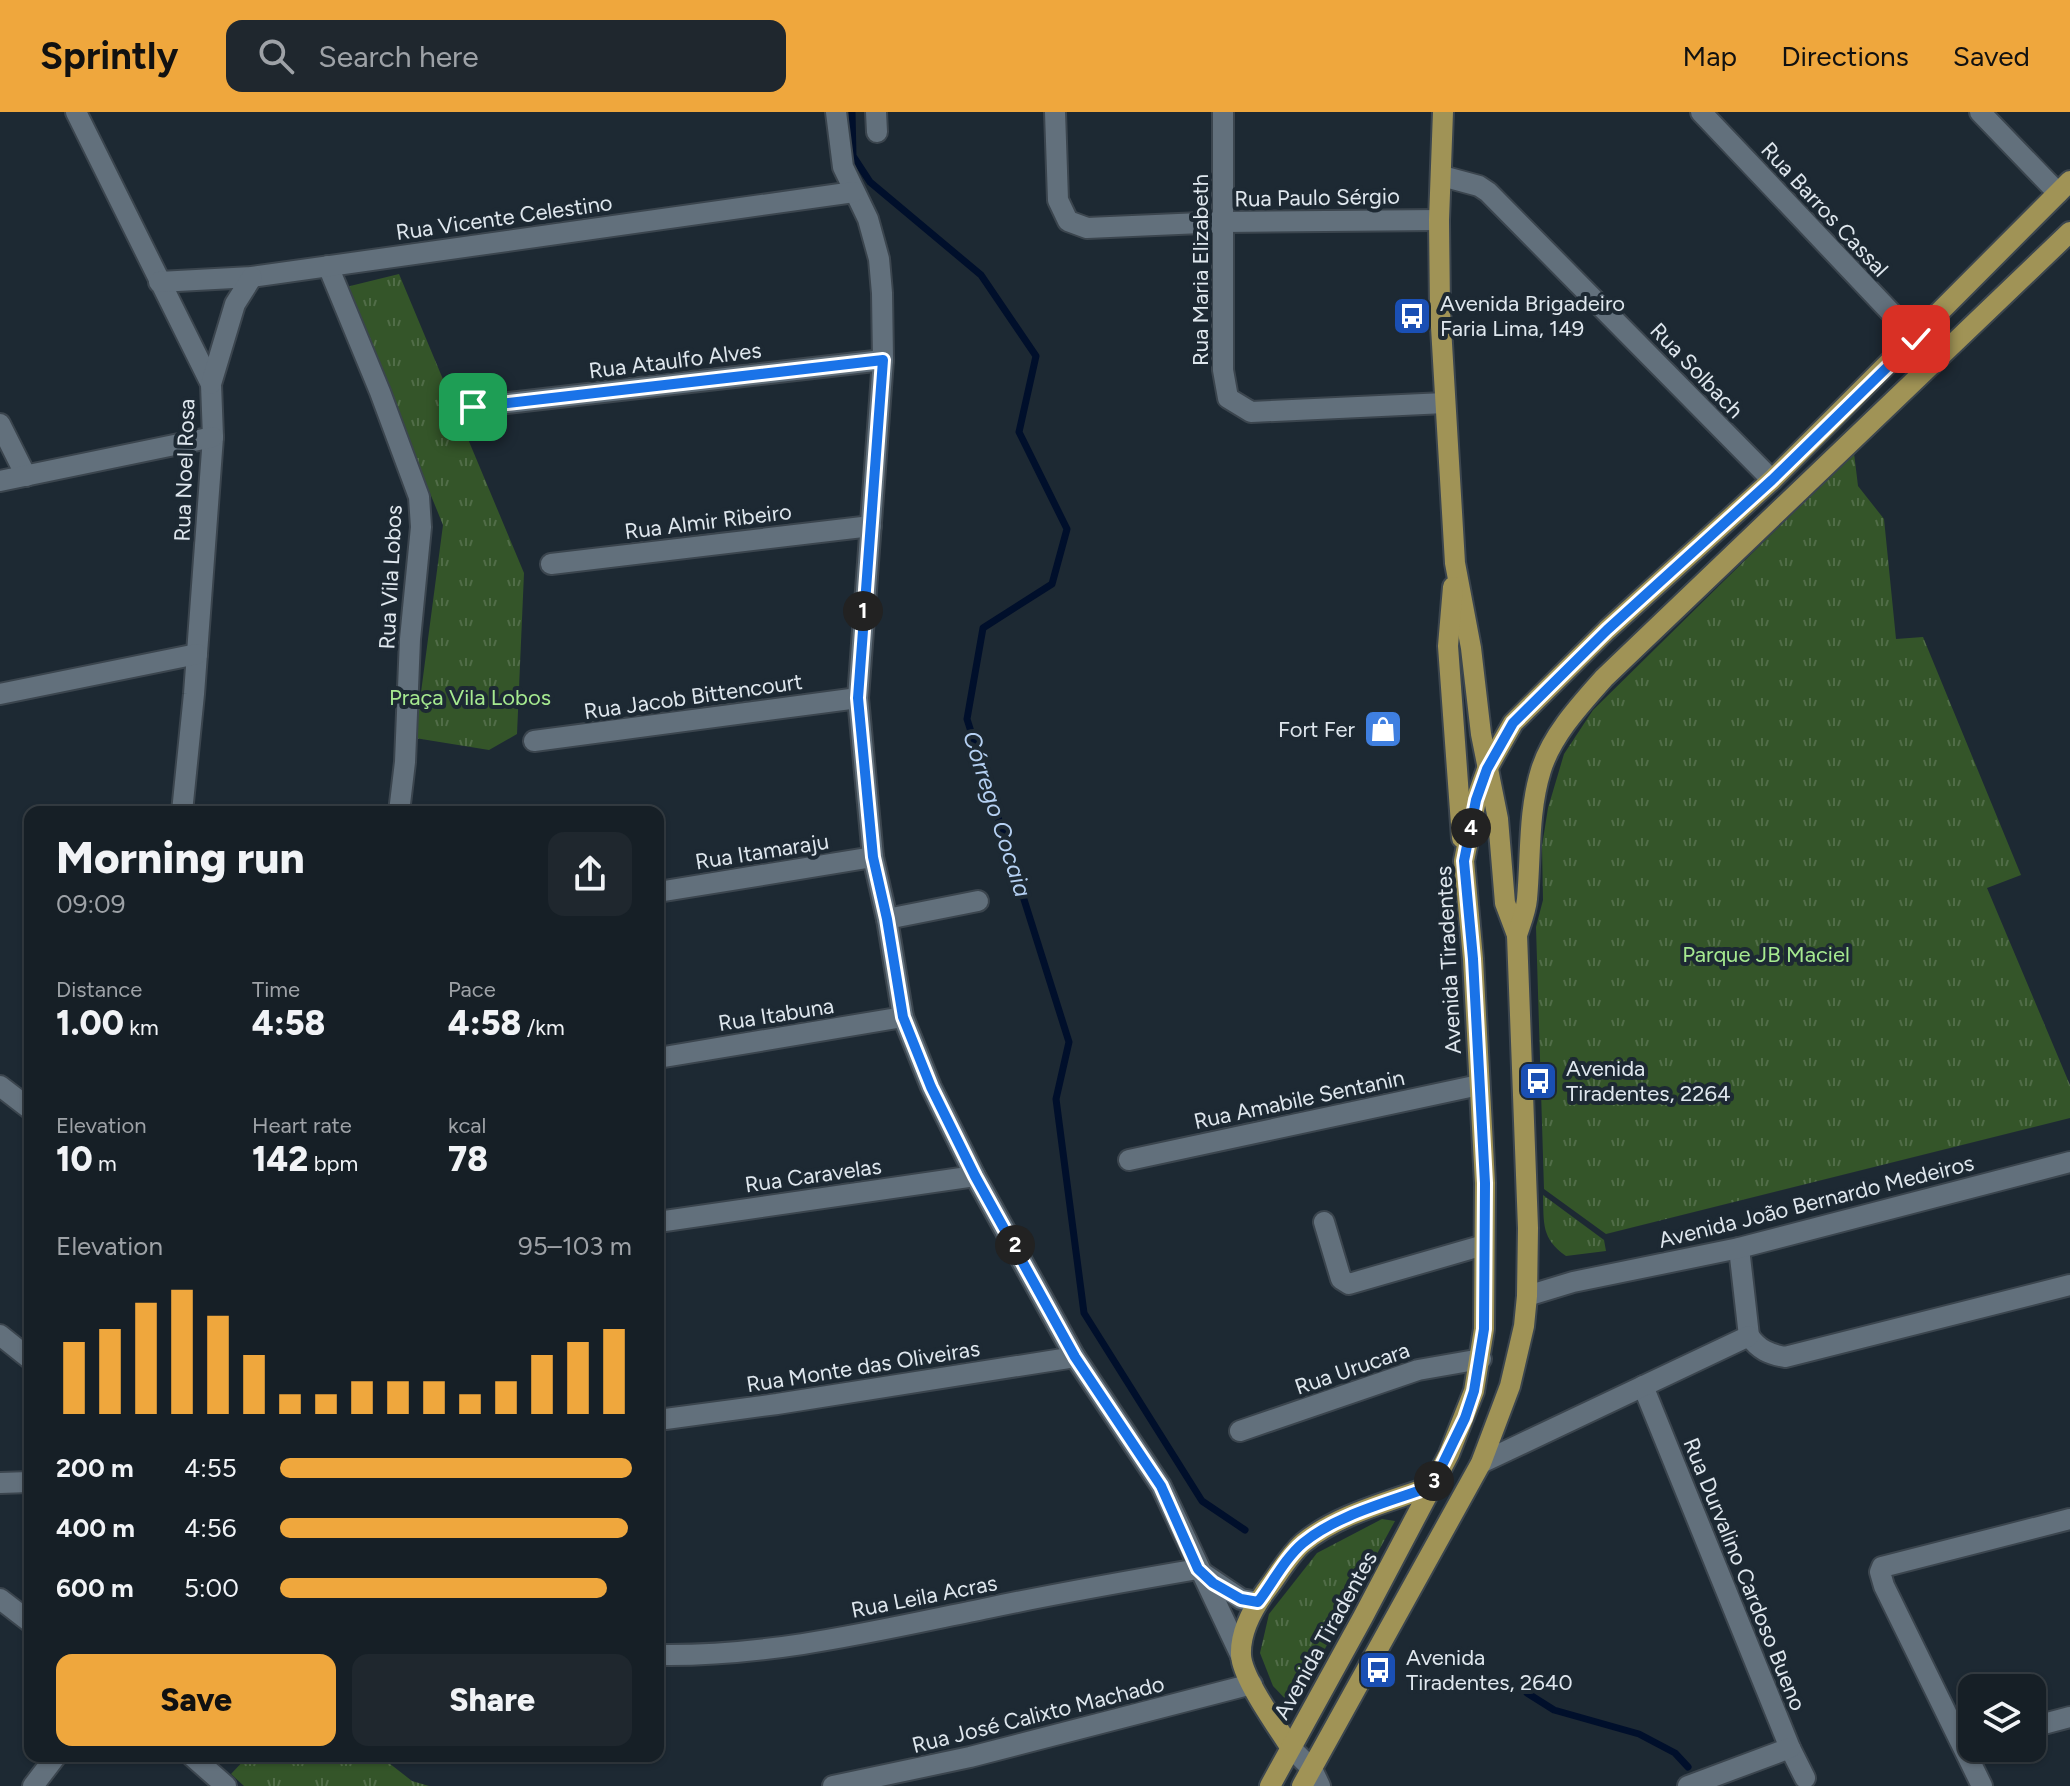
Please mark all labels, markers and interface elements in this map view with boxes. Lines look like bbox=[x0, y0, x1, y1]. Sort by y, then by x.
search box bbox=[226, 20, 786, 92]
text: Sprintly bbox=[40, 33, 178, 79]
icon: search bbox=[254, 34, 298, 78]
text: Search here bbox=[318, 38, 479, 75]
text: Map bbox=[1683, 39, 1737, 73]
text: Directions bbox=[1781, 39, 1909, 73]
text: Saved bbox=[1953, 39, 2030, 73]
street label: Rua Barros Cassal bbox=[1755, 136, 1894, 282]
street label: Rua Maria Elizabeth bbox=[1187, 174, 1214, 366]
street label: Rua Paulo Sérgio bbox=[1234, 183, 1400, 212]
street label: Rua Vicente Celestino bbox=[394, 189, 614, 246]
place label: Avenida Brigadeiro Faria Lima, 149 bbox=[1440, 290, 1625, 342]
bus stop icon: Avenida Brigadeiro Faria Lima, 149 bbox=[1391, 295, 1433, 337]
pin bbox=[1882, 305, 1950, 373]
street label: Rua Solbach bbox=[1645, 317, 1749, 424]
icon: check bbox=[1894, 317, 1938, 361]
street label: Rua Ataulfo Alves bbox=[587, 337, 763, 384]
pin bbox=[439, 373, 507, 441]
icon: arrive bbox=[451, 385, 495, 429]
street label: Rua Noel Rosa bbox=[169, 398, 200, 542]
street label: Rua Almir Ribeiro bbox=[623, 498, 793, 545]
street label: Rua Vila Lobos bbox=[373, 504, 408, 650]
pin: 1 bbox=[843, 591, 883, 631]
text: 1 bbox=[858, 597, 868, 624]
street label: Rua Jacob Bittencourt bbox=[582, 668, 804, 725]
park label: Praça Vila Lobos bbox=[389, 684, 551, 711]
shop icon: Fort Fer bbox=[1362, 708, 1404, 750]
place label: Fort Fer bbox=[1278, 716, 1356, 743]
water label: Córrego Cocaia bbox=[957, 727, 1038, 900]
pin: 4 bbox=[1451, 808, 1491, 848]
text: 4 bbox=[1464, 814, 1478, 841]
street label: Rua Itamaraju bbox=[693, 828, 831, 875]
text: Morning run bbox=[56, 831, 305, 884]
button: share bbox=[548, 832, 632, 916]
street label: Avenida Tiradentes bbox=[1430, 865, 1467, 1055]
text: 09:09 bbox=[56, 888, 125, 920]
park label: Parque JB Maciel bbox=[1682, 941, 1850, 968]
text: Distance bbox=[56, 976, 142, 1003]
text: Time bbox=[252, 976, 300, 1003]
text: Pace bbox=[448, 976, 496, 1003]
street label: Rua Itabuna bbox=[716, 992, 836, 1037]
text: 1.00 bbox=[56, 1003, 124, 1044]
text: 4:58 bbox=[252, 1003, 325, 1044]
text: 4:58 bbox=[448, 1003, 521, 1044]
text: km bbox=[124, 1014, 159, 1041]
text: /km bbox=[521, 1014, 565, 1041]
place label: Avenida Tiradentes, 2264 bbox=[1566, 1055, 1731, 1107]
bus stop icon: Avenida Tiradentes, 2264 bbox=[1517, 1060, 1559, 1102]
street label: Rua Amabile Sentanin bbox=[1191, 1064, 1407, 1135]
text: Elevation bbox=[56, 1112, 146, 1139]
text: Heart rate bbox=[252, 1112, 352, 1139]
text: kcal bbox=[448, 1112, 486, 1139]
text: 10 bbox=[56, 1139, 93, 1180]
text: 142 bbox=[252, 1139, 308, 1180]
text: 78 bbox=[448, 1139, 488, 1180]
street label: Avenida João Bernardo Medeiros bbox=[1656, 1149, 1977, 1254]
text: m bbox=[93, 1150, 117, 1177]
text: bpm bbox=[308, 1150, 358, 1177]
street label: Rua Caravelas bbox=[743, 1153, 883, 1198]
pin: 2 bbox=[995, 1225, 1035, 1265]
text: Elevation bbox=[56, 1230, 163, 1262]
text: 95–103 m bbox=[518, 1230, 632, 1262]
text: 2 bbox=[1009, 1231, 1021, 1258]
street label: Rua Monte das Oliveiras bbox=[744, 1335, 982, 1398]
street label: Rua Urucara bbox=[1291, 1336, 1413, 1401]
street label: Rua Durvalino Cardoso Bueno bbox=[1677, 1434, 1812, 1715]
text: 200 m bbox=[56, 1452, 134, 1484]
text: 4:55 bbox=[184, 1452, 237, 1484]
pin: 3 bbox=[1414, 1461, 1454, 1501]
text: 3 bbox=[1428, 1467, 1440, 1494]
text: 400 m bbox=[56, 1512, 135, 1544]
text: 4:56 bbox=[184, 1512, 236, 1544]
street label: Avenida Tiradentes bbox=[1268, 1546, 1383, 1724]
street label: Rua Leila Acras bbox=[849, 1569, 999, 1624]
text: 600 m bbox=[56, 1572, 134, 1604]
text: 5:00 bbox=[184, 1572, 239, 1604]
place label: Avenida Tiradentes, 2640 bbox=[1406, 1644, 1573, 1696]
bus stop icon: Avenida Tiradentes, 2640 bbox=[1357, 1649, 1399, 1691]
button: Save bbox=[56, 1654, 336, 1746]
button: Share bbox=[352, 1654, 632, 1746]
street label: Rua José Calixto Machado bbox=[909, 1670, 1167, 1759]
map controls bbox=[1958, 1674, 2046, 1762]
button: layers bbox=[1958, 1674, 2046, 1762]

